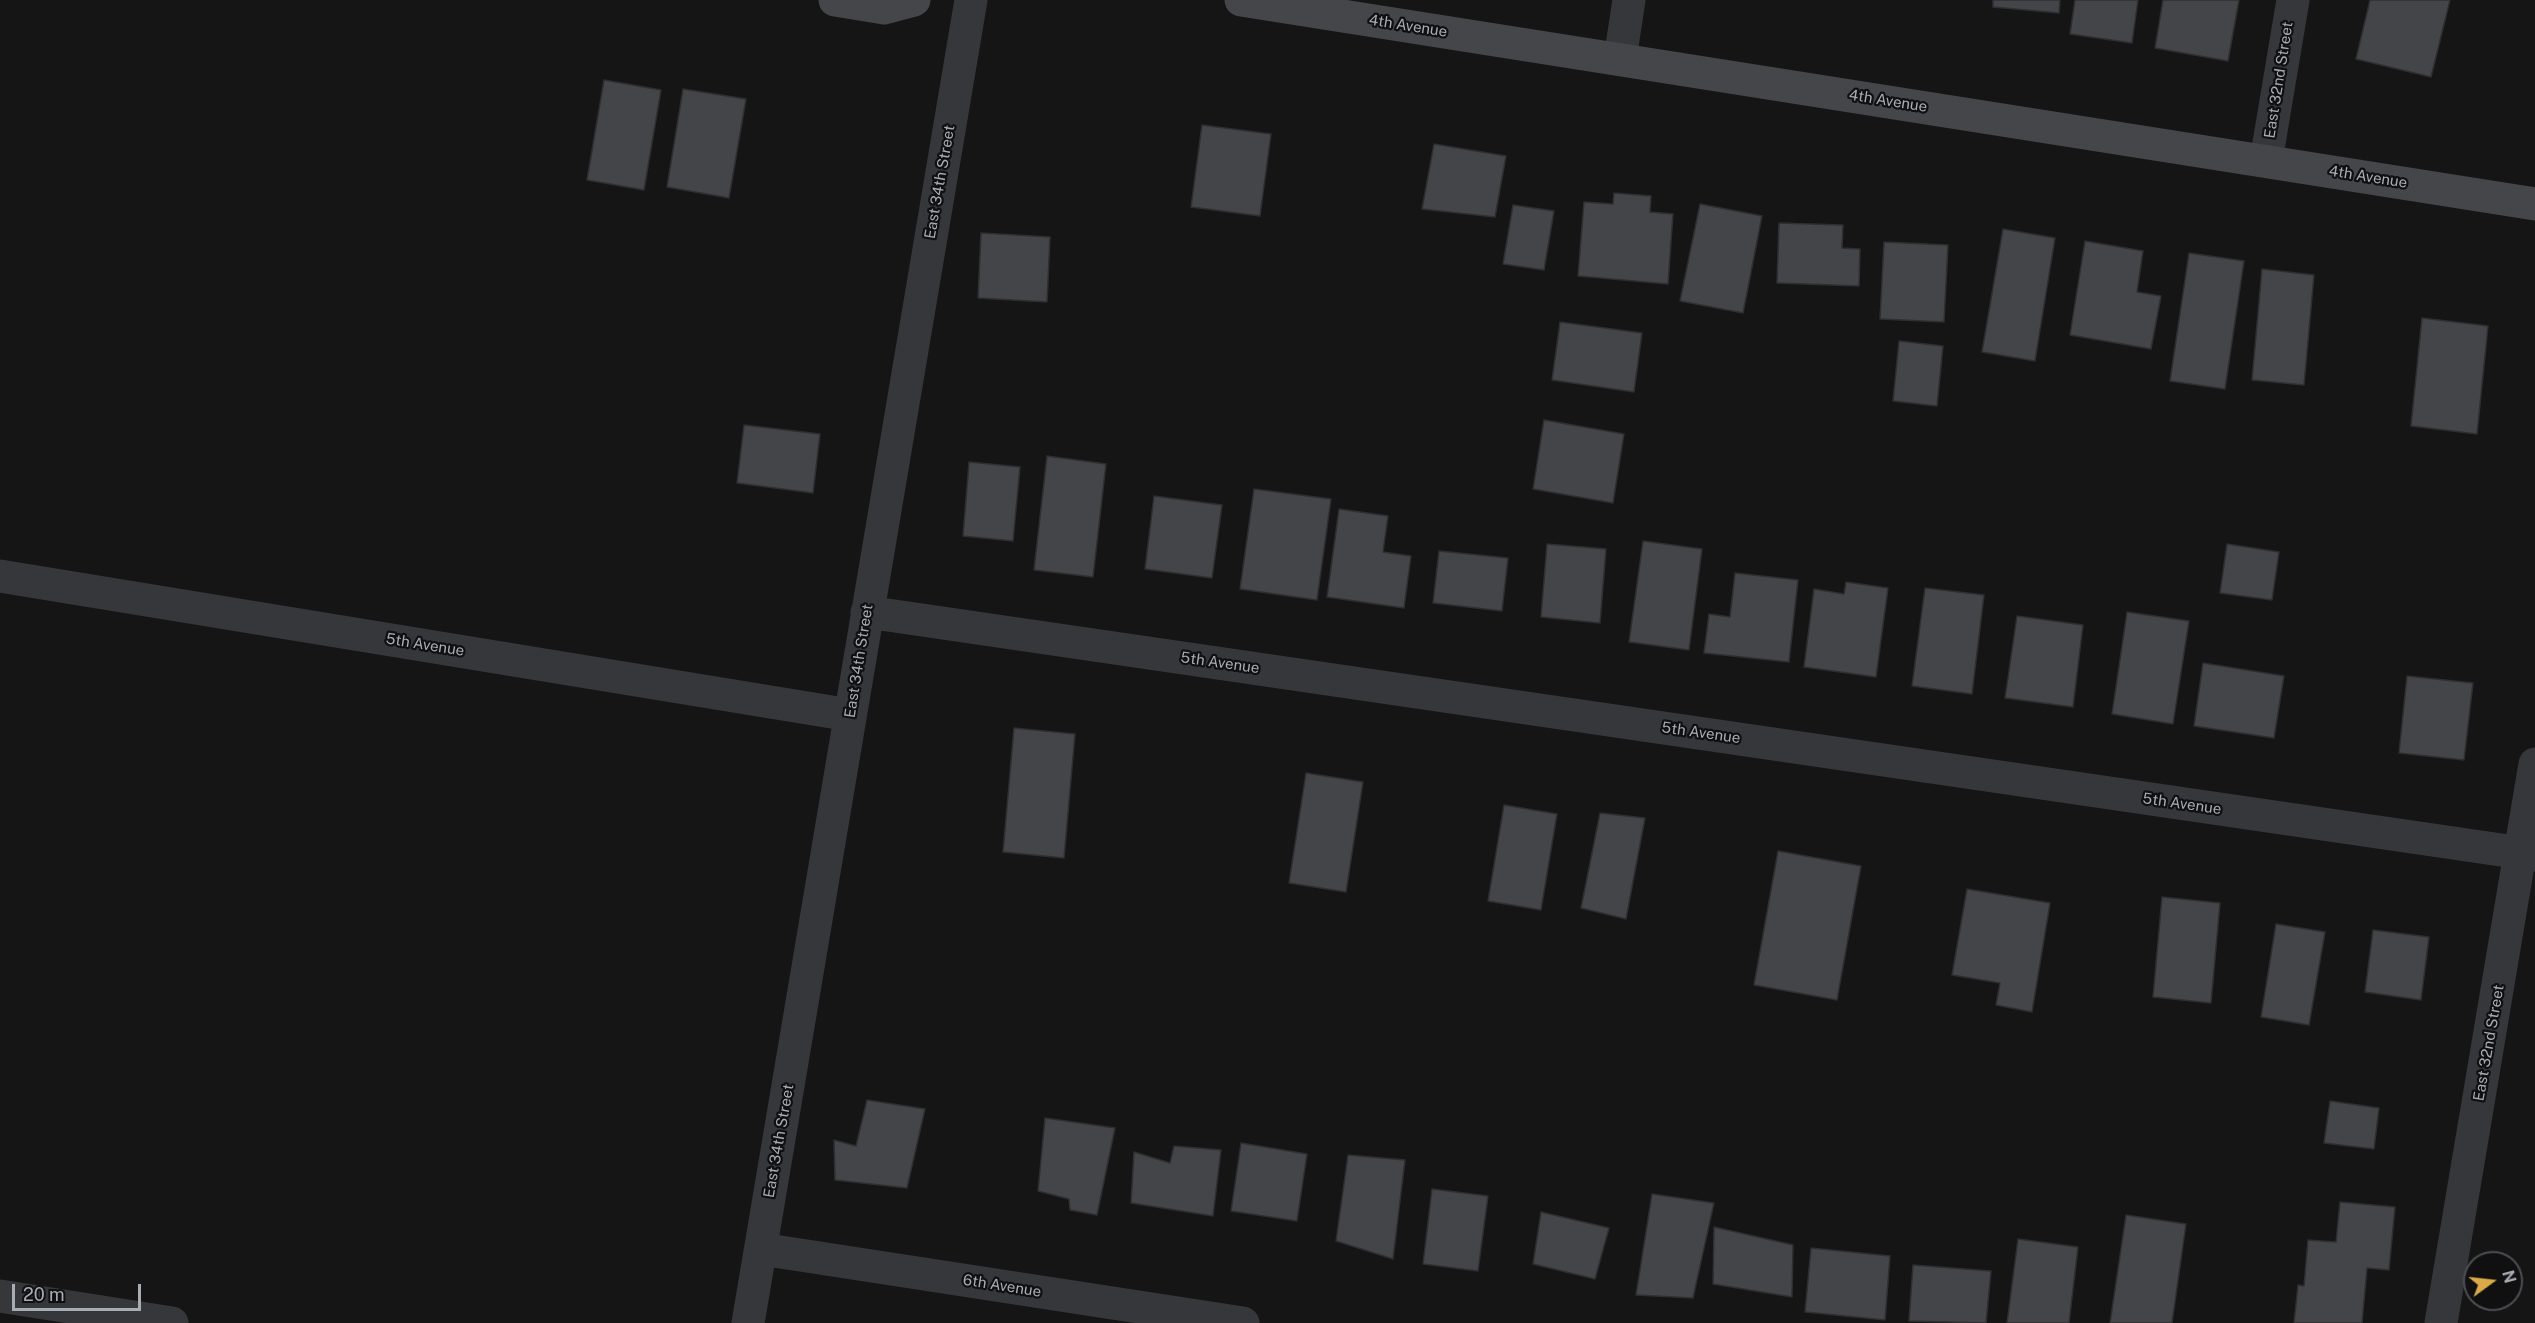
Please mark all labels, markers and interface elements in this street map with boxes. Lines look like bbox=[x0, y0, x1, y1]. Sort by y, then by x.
street label: 4th Avenue bbox=[1368, 11, 1448, 41]
street label: East 32nd Street bbox=[2261, 20, 2297, 140]
street label: 4th Avenue bbox=[1848, 86, 1928, 116]
street label: East 34th Street bbox=[921, 124, 959, 240]
street label: 4th Avenue bbox=[2328, 162, 2408, 192]
street label: East 34th Street bbox=[841, 603, 877, 719]
street label: 5th Avenue bbox=[384, 630, 466, 660]
street label: 5th Avenue bbox=[1180, 649, 1260, 677]
street label: 5th Avenue bbox=[1661, 719, 1741, 747]
street label: 5th Avenue bbox=[2142, 790, 2222, 818]
street label: East 32nd Street bbox=[2470, 983, 2508, 1103]
street label: East 34th Street bbox=[760, 1083, 798, 1199]
north arrow bbox=[2463, 1251, 2523, 1311]
text: N bbox=[2498, 1268, 2520, 1285]
street label: 6th Avenue bbox=[962, 1271, 1042, 1301]
scale bar bbox=[15, 1272, 144, 1310]
text: 20 m bbox=[23, 1284, 65, 1305]

